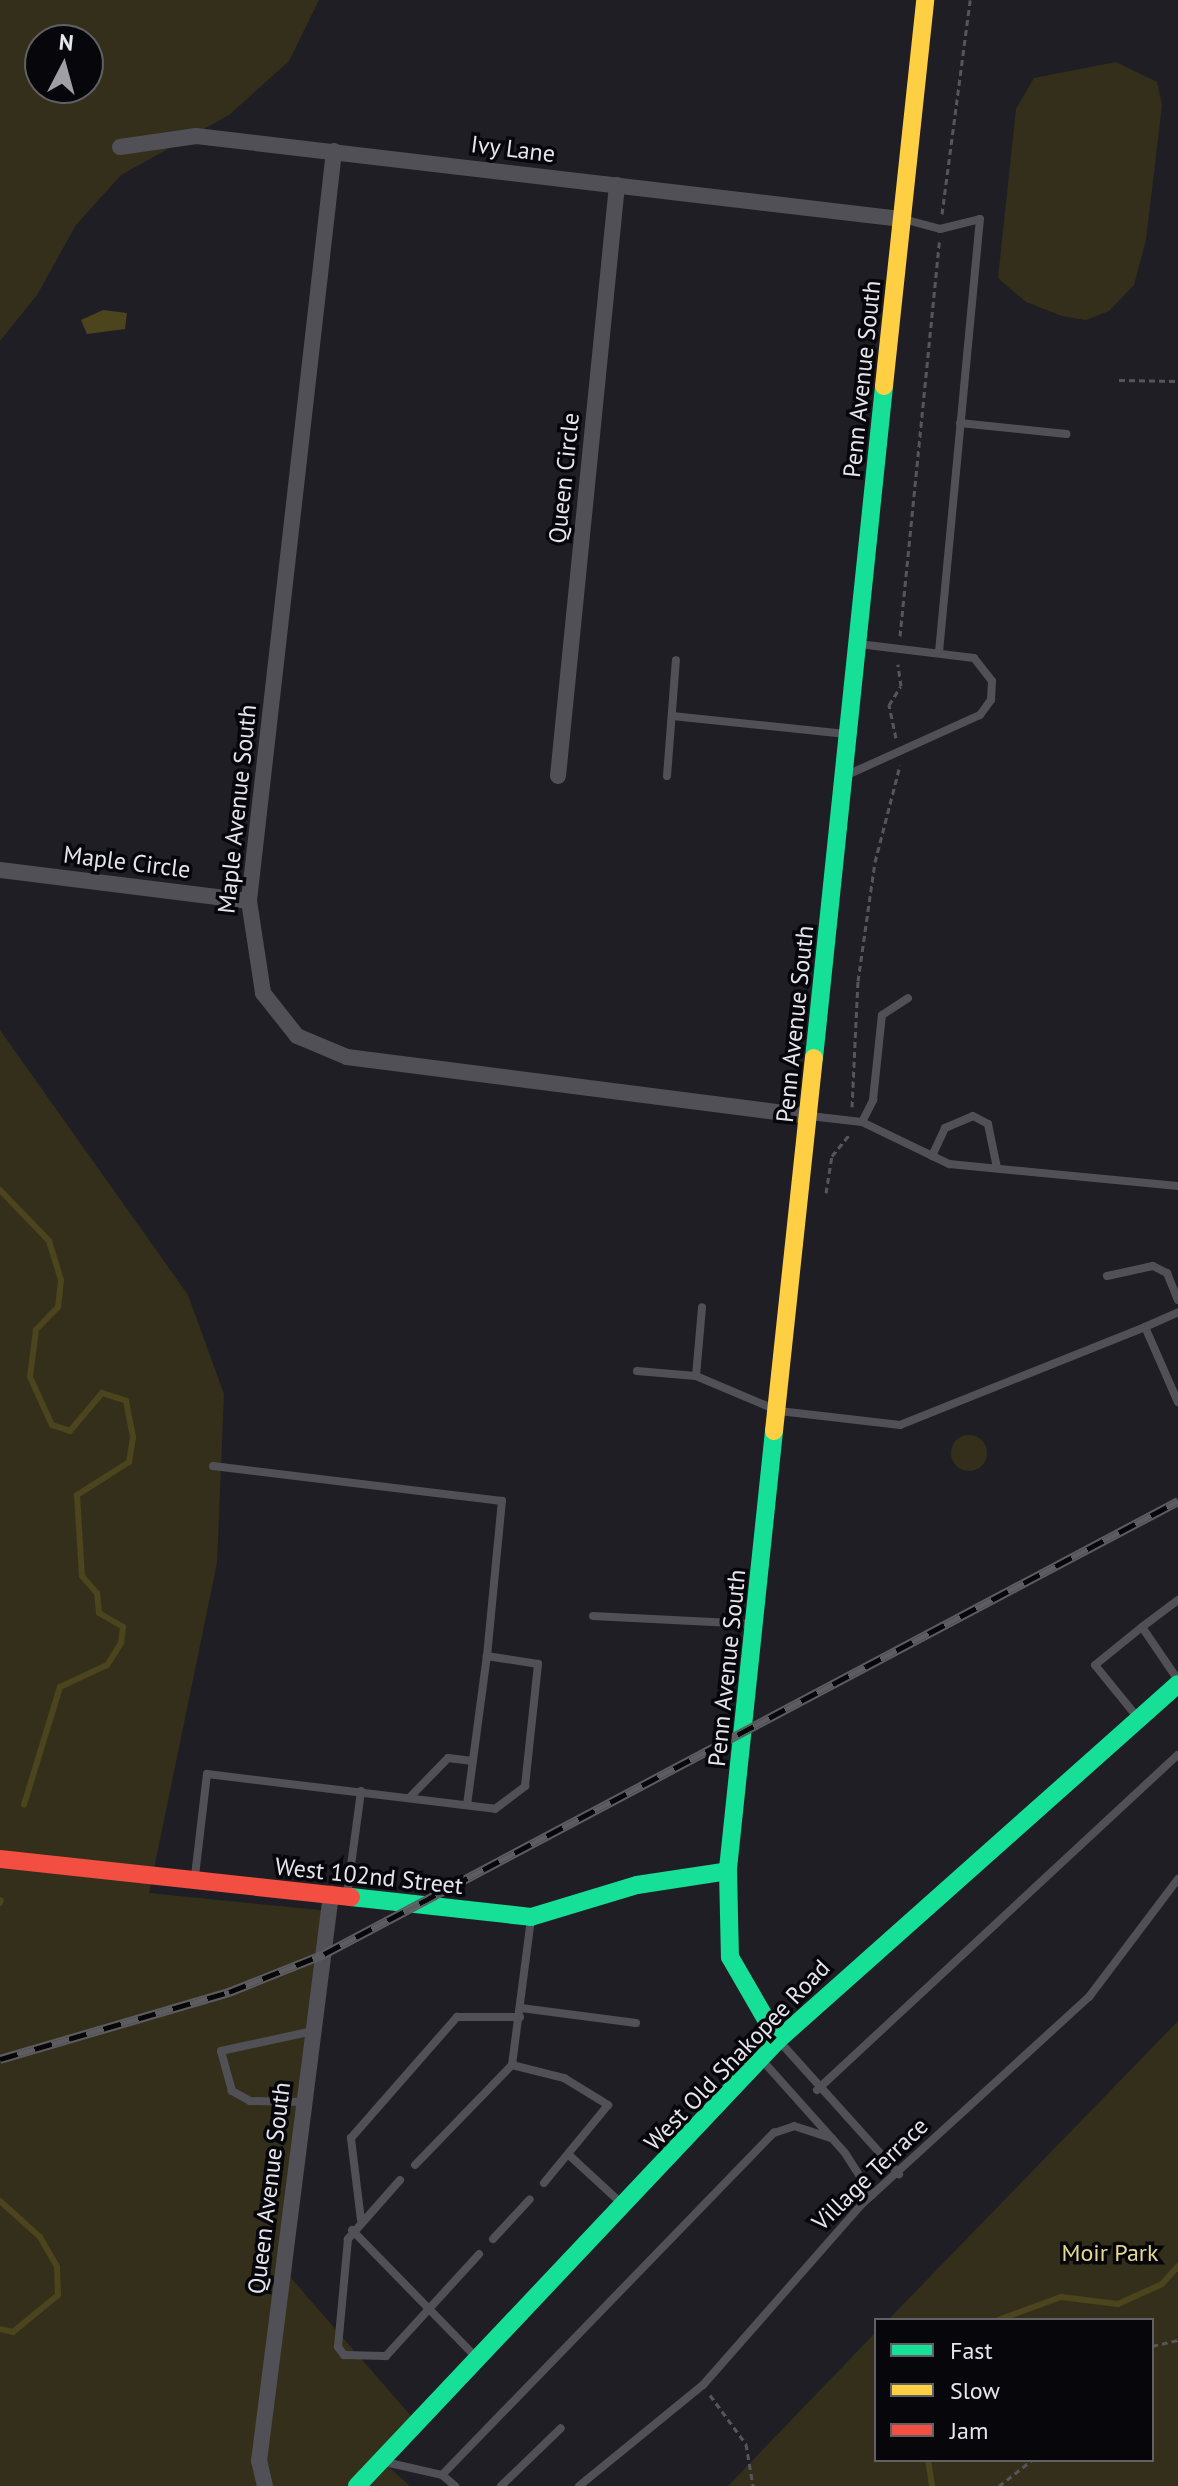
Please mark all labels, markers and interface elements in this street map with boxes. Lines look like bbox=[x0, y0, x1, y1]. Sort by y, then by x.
north arrow bbox=[24, 24, 104, 104]
text: N bbox=[58, 27, 75, 57]
street label: Ivy Lane bbox=[469, 129, 557, 169]
street label: Penn Avenue South bbox=[837, 279, 887, 479]
street label: Queen Circle bbox=[543, 411, 585, 545]
street label: Maple Avenue South bbox=[212, 703, 262, 915]
street label: Maple Circle bbox=[62, 840, 192, 884]
street label: Penn Avenue South bbox=[770, 924, 820, 1124]
street label: Penn Avenue South bbox=[702, 1568, 752, 1768]
street label: West 102nd Street bbox=[274, 1852, 464, 1900]
street label: West Old Shakopee Road bbox=[638, 1953, 836, 2157]
street label: Queen Avenue South bbox=[242, 2080, 296, 2296]
street label: Village Terrace bbox=[806, 2111, 934, 2237]
park label: Moir Park bbox=[1062, 2239, 1158, 2267]
legend bbox=[874, 2318, 1154, 2462]
text: Fast bbox=[950, 2335, 993, 2366]
text: Slow bbox=[950, 2375, 1000, 2406]
text: Jam bbox=[950, 2415, 988, 2446]

